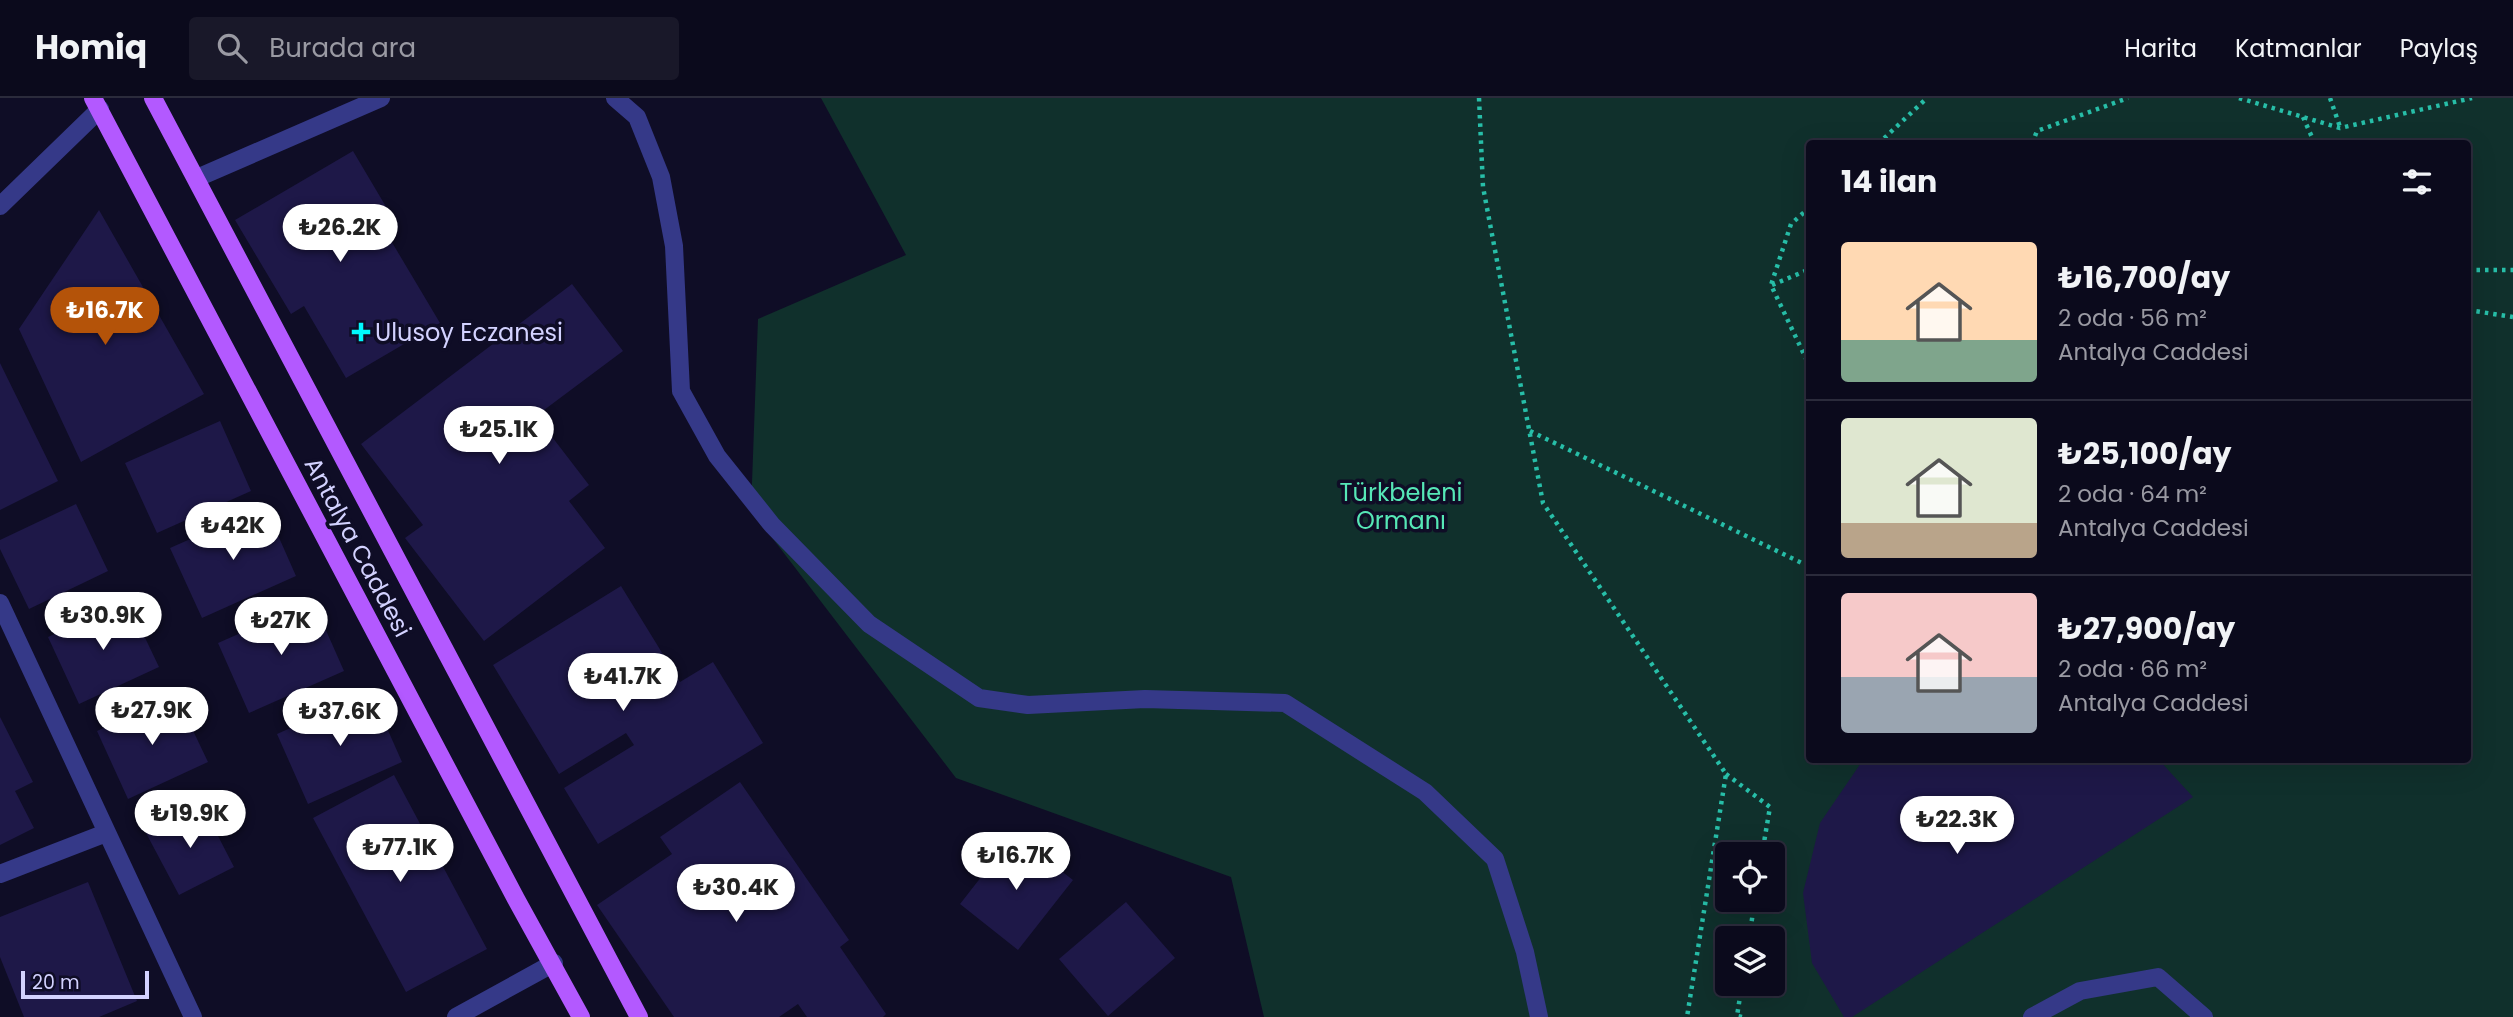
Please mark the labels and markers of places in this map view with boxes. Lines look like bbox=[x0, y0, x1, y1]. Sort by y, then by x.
pin: ₺26.2K bbox=[283, 204, 397, 264]
pin: ₺16.7K bbox=[48, 288, 162, 347]
place label: Ulusoy Eczanesi bbox=[375, 316, 563, 349]
marker: Ulusoy Eczanesi bbox=[353, 324, 369, 340]
pin: ₺25.1K bbox=[442, 406, 556, 466]
pin: ₺42K bbox=[192, 503, 274, 562]
pin: ₺30.9K bbox=[46, 592, 160, 652]
pin: ₺27K bbox=[240, 598, 322, 657]
pin: ₺41.7K bbox=[566, 654, 680, 713]
pin: ₺27.9K bbox=[95, 688, 209, 747]
pin: ₺37.6K bbox=[283, 688, 397, 748]
pin: ₺19.9K bbox=[133, 790, 247, 850]
pin: ₺22.3K bbox=[1900, 796, 2014, 856]
pin: ₺77.1K bbox=[343, 824, 457, 884]
pin: ₺16.7K bbox=[959, 832, 1073, 892]
pin: ₺30.4K bbox=[679, 864, 793, 924]

